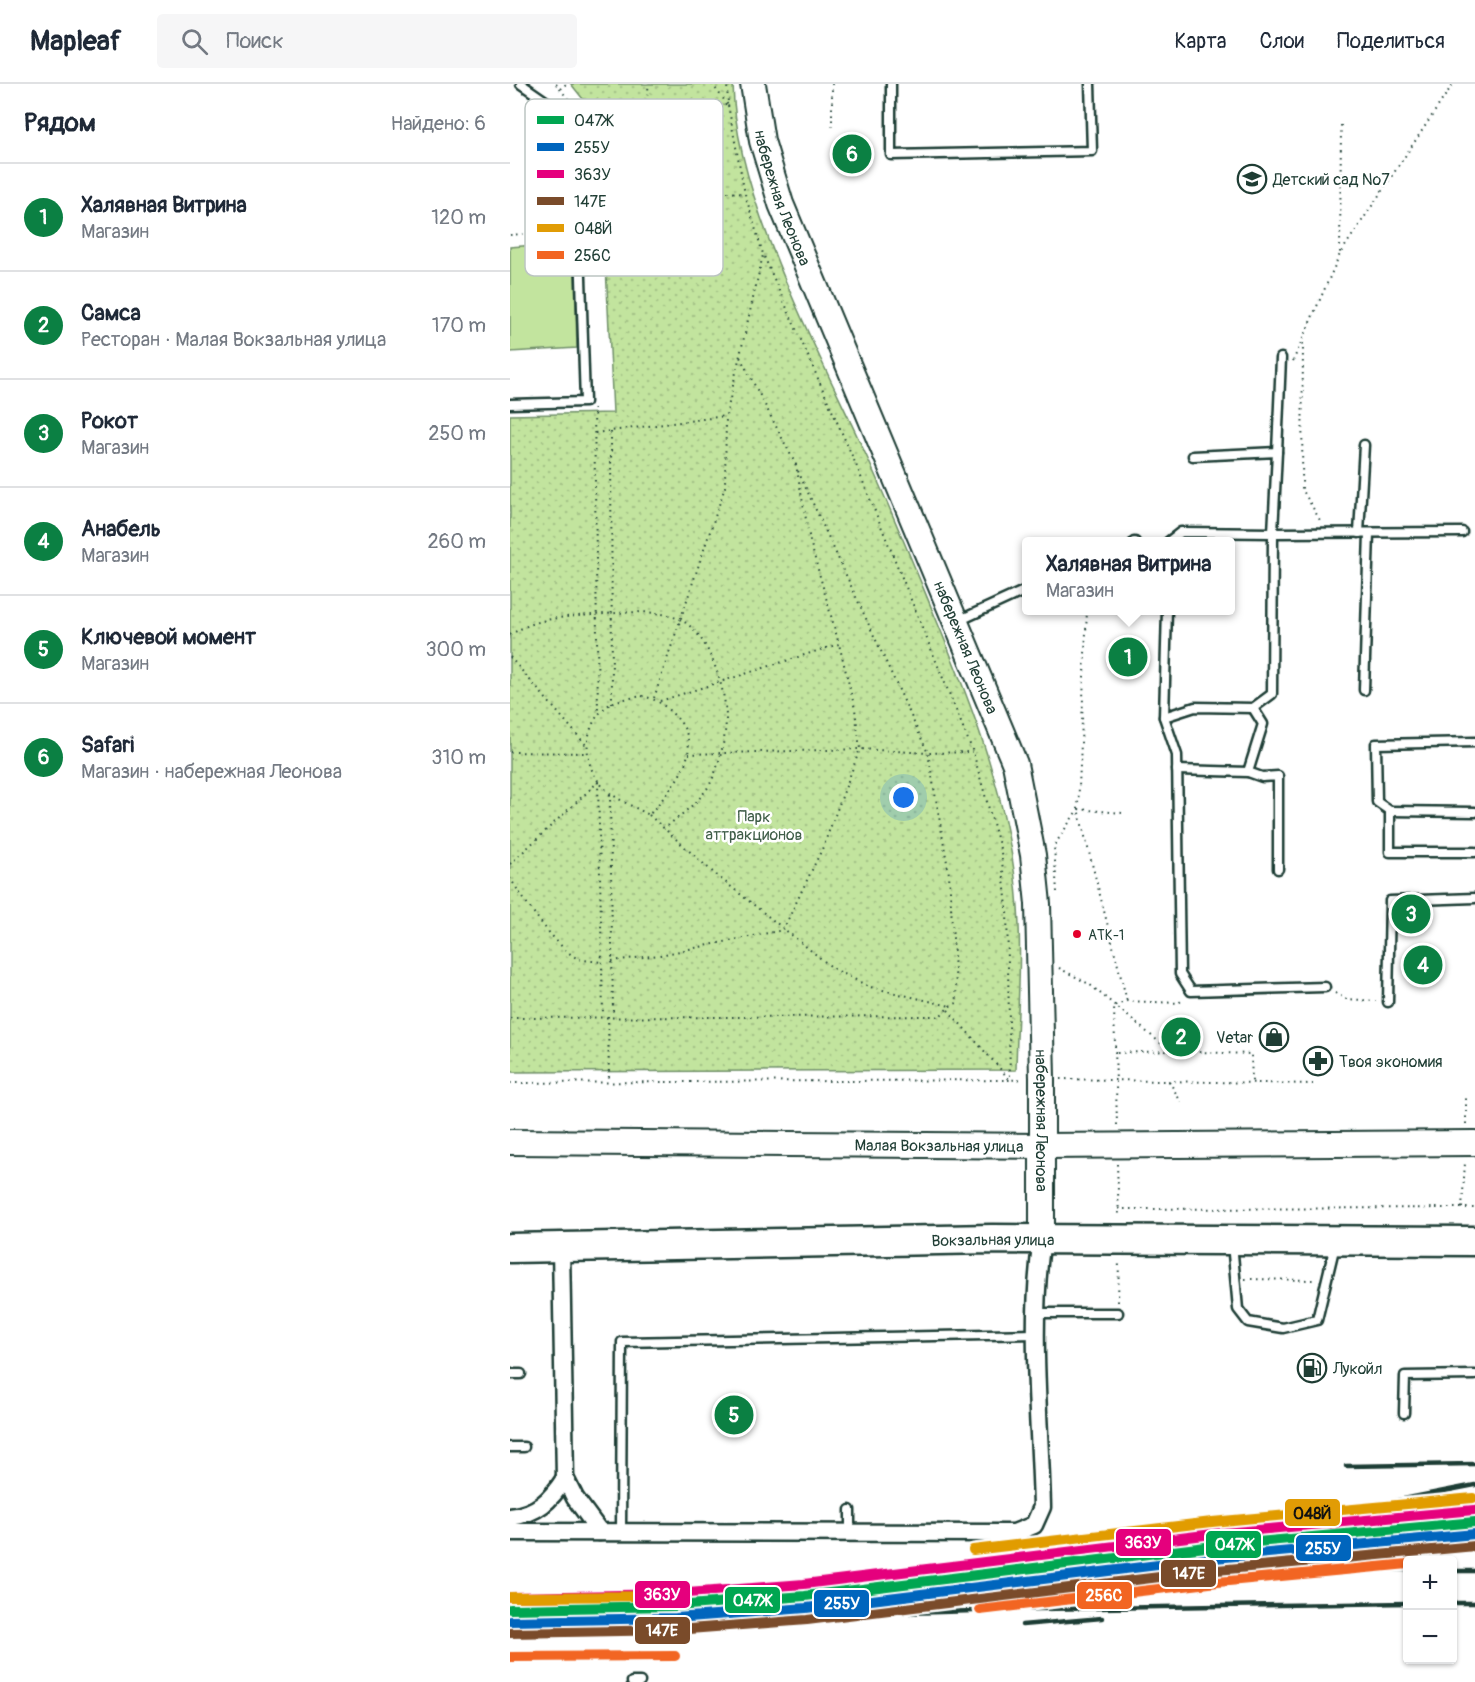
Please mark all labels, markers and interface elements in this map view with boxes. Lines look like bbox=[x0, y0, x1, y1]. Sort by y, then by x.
search box bbox=[157, 14, 577, 68]
text: Mapleaf bbox=[30, 24, 121, 59]
icon: search bbox=[178, 25, 211, 58]
text: Поиск bbox=[226, 27, 284, 55]
text: Карта bbox=[1174, 28, 1226, 55]
text: Слои bbox=[1259, 28, 1304, 55]
text: Поделиться bbox=[1337, 28, 1445, 55]
legend bbox=[525, 99, 723, 276]
text: Рядом bbox=[24, 107, 96, 139]
text: Найдено: 6 bbox=[391, 111, 486, 136]
text: 047Ж bbox=[574, 111, 615, 131]
street label: набережная Леонова bbox=[749, 129, 815, 269]
pin: 6 bbox=[832, 132, 872, 176]
text: 255У bbox=[574, 138, 610, 158]
school or university icon: Детский сад №7 bbox=[1236, 163, 1268, 195]
text: 363У bbox=[574, 165, 611, 185]
place label: Детский сад №7 bbox=[1272, 170, 1390, 190]
text: Халявная Витрина bbox=[81, 191, 247, 219]
text: 147Е bbox=[574, 192, 606, 212]
text: 1 bbox=[40, 205, 47, 230]
text: 120 m bbox=[431, 205, 486, 230]
text: Магазин bbox=[81, 219, 149, 244]
text: 048Й bbox=[574, 219, 612, 239]
text: 256С bbox=[574, 246, 611, 266]
text: Самса bbox=[81, 299, 141, 327]
text: 2 bbox=[38, 313, 49, 338]
text: 170 m bbox=[432, 313, 486, 338]
text: Ресторан · Малая Вокзальная улица bbox=[81, 327, 386, 352]
text: Рокот bbox=[81, 407, 138, 435]
text: 3 bbox=[38, 421, 49, 446]
text: 250 m bbox=[428, 421, 486, 446]
text: Магазин bbox=[81, 435, 149, 460]
text: Анабель bbox=[81, 515, 161, 543]
text: 4 bbox=[38, 529, 49, 554]
text: 260 m bbox=[427, 529, 486, 554]
popup bbox=[1022, 537, 1235, 615]
text: Магазин bbox=[81, 543, 149, 568]
text: Халявная Витрина bbox=[1046, 550, 1211, 578]
street label: набережная Леонова bbox=[929, 578, 1002, 717]
text: Магазин bbox=[1046, 578, 1114, 603]
text: Ключевой момент bbox=[81, 623, 256, 651]
pin: 1 bbox=[1108, 634, 1148, 680]
text: 5 bbox=[38, 637, 49, 662]
text: 300 m bbox=[425, 637, 486, 662]
text: Магазин bbox=[81, 651, 149, 676]
text: Safari bbox=[81, 731, 134, 759]
text: 6 bbox=[38, 745, 49, 770]
text: 310 m bbox=[431, 745, 486, 770]
text: Магазин · набережная Леонова bbox=[81, 759, 342, 784]
your location bbox=[889, 783, 918, 812]
park label: Парк аттракционов bbox=[706, 807, 802, 845]
pin: 3 bbox=[1392, 892, 1430, 936]
place label: АТК-1 bbox=[1088, 927, 1124, 944]
marker: АТК-1 bbox=[1071, 928, 1083, 940]
pin: 4 bbox=[1404, 942, 1442, 988]
pin: 2 bbox=[1162, 1014, 1200, 1060]
shop icon: Vetar bbox=[1258, 1021, 1290, 1053]
place label: Vetar bbox=[1216, 1028, 1253, 1048]
pharmacy icon: Твоя экономия bbox=[1302, 1045, 1334, 1077]
street label: набережная Леонова bbox=[1030, 1049, 1051, 1192]
place label: Твоя экономия bbox=[1339, 1052, 1443, 1072]
street label: Малая Вокзальная улица bbox=[854, 1136, 1024, 1157]
street label: Вокзальная улица bbox=[931, 1230, 1055, 1251]
fuel station icon: Лукойл bbox=[1296, 1352, 1328, 1384]
place label: Лукойл bbox=[1332, 1359, 1382, 1379]
pin: 5 bbox=[714, 1392, 754, 1438]
line badge: 048Й bbox=[1284, 1498, 1341, 1527]
text: 048Й bbox=[1293, 1504, 1331, 1524]
line badge: 363У bbox=[1115, 1528, 1172, 1557]
line badge: 047Ж bbox=[1205, 1530, 1262, 1559]
text: 363У bbox=[1125, 1533, 1162, 1553]
line badge: 255У bbox=[1295, 1534, 1352, 1562]
text: 047Ж bbox=[1215, 1535, 1256, 1555]
text: 255У bbox=[1305, 1539, 1341, 1559]
map controls bbox=[1403, 1556, 1457, 1664]
button: + bbox=[1403, 1556, 1457, 1610]
line badge: 147Е bbox=[1160, 1559, 1217, 1588]
text: 147Е bbox=[1173, 1564, 1206, 1584]
line badge: 363У bbox=[634, 1580, 691, 1609]
line badge: 256С bbox=[1076, 1581, 1133, 1610]
text: 363У bbox=[644, 1585, 681, 1605]
line badge: 047Ж bbox=[724, 1586, 781, 1614]
text: 256С bbox=[1086, 1586, 1123, 1606]
line badge: 255У bbox=[813, 1589, 870, 1618]
text: 047Ж bbox=[733, 1591, 774, 1611]
text: 255У bbox=[824, 1594, 860, 1614]
button: − bbox=[1403, 1610, 1457, 1664]
line badge: 147Е bbox=[634, 1616, 691, 1645]
text: 147Е bbox=[646, 1621, 679, 1641]

